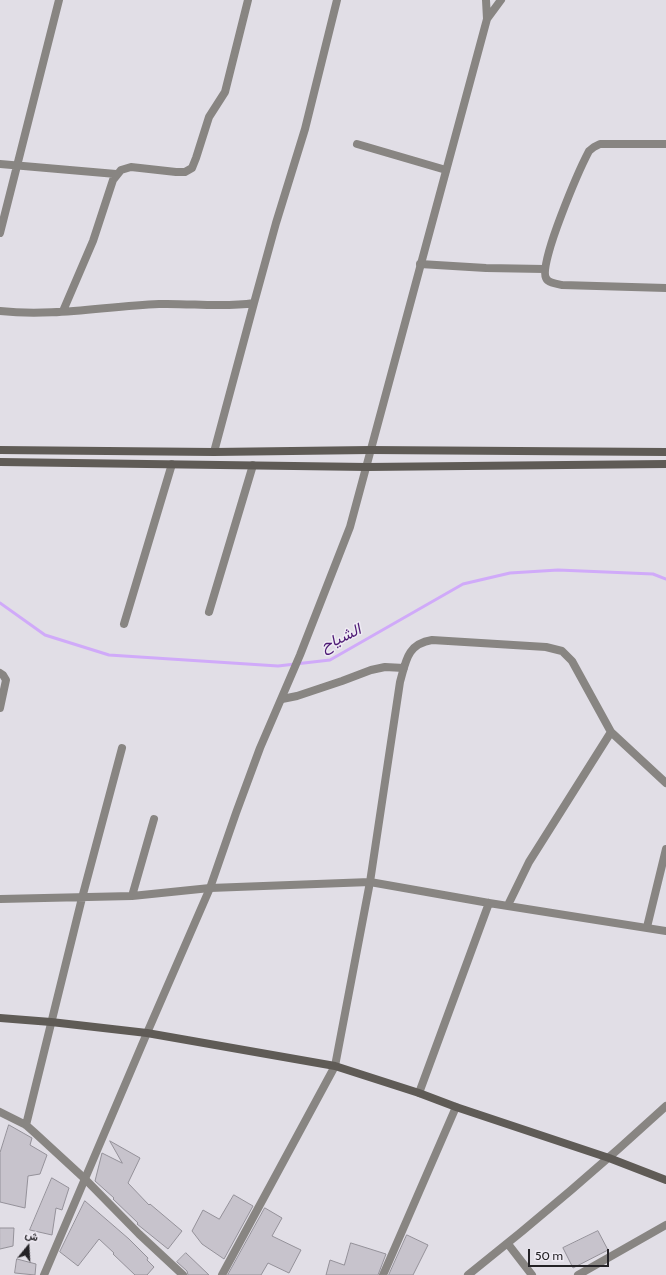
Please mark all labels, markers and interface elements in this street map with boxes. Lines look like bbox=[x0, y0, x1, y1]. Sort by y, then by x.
water label: الشياح bbox=[318, 620, 364, 656]
north arrow bbox=[8, 1227, 48, 1267]
text: ش bbox=[23, 1227, 40, 1244]
scale bar bbox=[530, 1241, 611, 1267]
text: 50 m bbox=[535, 1248, 563, 1263]

